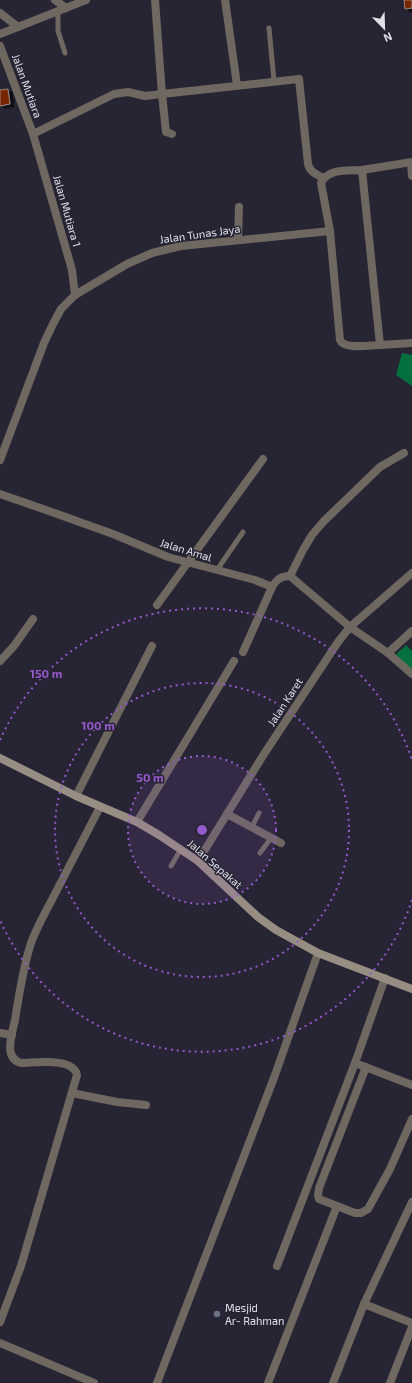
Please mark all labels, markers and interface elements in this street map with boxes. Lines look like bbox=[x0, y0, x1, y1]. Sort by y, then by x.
north arrow bbox=[364, 8, 404, 48]
text: N bbox=[382, 30, 394, 45]
street label: Jalan Mutiara bbox=[10, 52, 45, 120]
street label: Jalan Mutiara 1 bbox=[51, 173, 84, 248]
street label: Jalan Tunas Jaya bbox=[159, 221, 241, 246]
street label: Jalan Amal bbox=[159, 535, 214, 564]
text: 150 m bbox=[30, 666, 62, 680]
street label: Jalan Karet bbox=[264, 675, 305, 728]
text: 100 m bbox=[81, 718, 115, 732]
text: 50 m bbox=[136, 770, 164, 784]
centre of rings bbox=[195, 823, 209, 837]
street label: Jalan Sepakat bbox=[185, 836, 245, 891]
place label: Mesjid Ar- Rahman bbox=[225, 1301, 284, 1327]
marker: Mesjid Ar- Rahman bbox=[212, 1309, 222, 1319]

